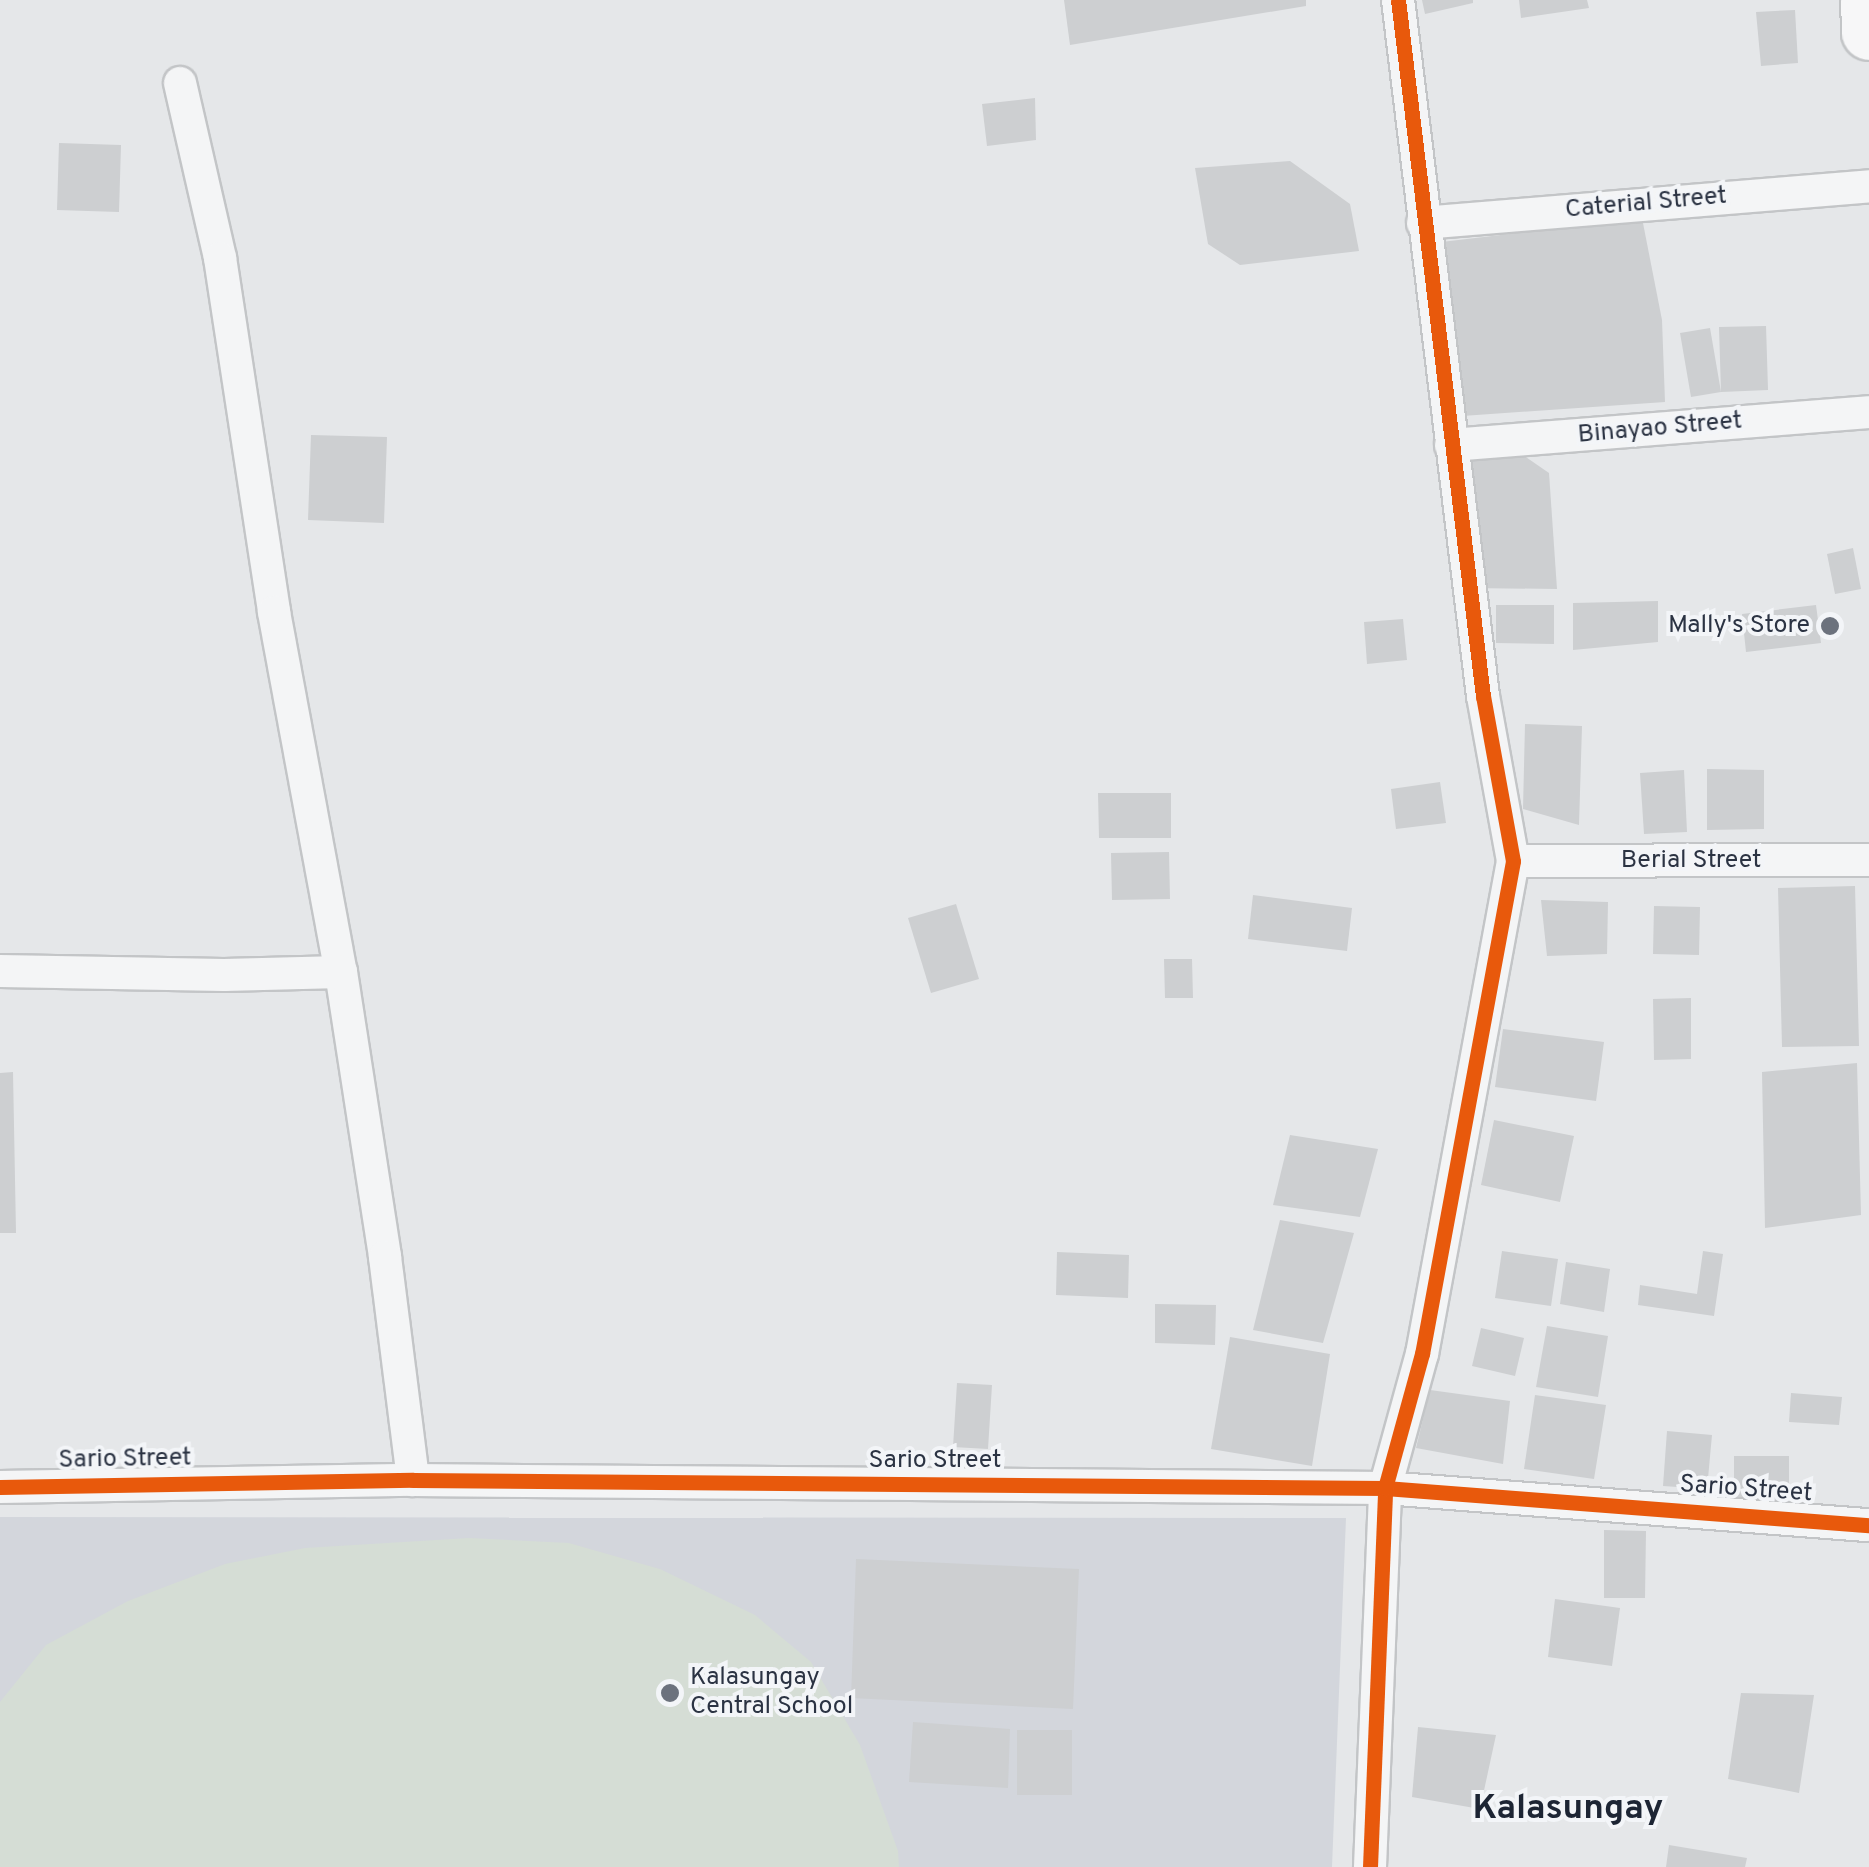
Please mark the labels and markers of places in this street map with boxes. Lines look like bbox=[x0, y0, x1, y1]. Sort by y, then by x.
place label: Mally's Store bbox=[1668, 611, 1810, 641]
marker: Mally's Store bbox=[1819, 615, 1841, 637]
place label: Kalasungay Central School bbox=[690, 1664, 853, 1723]
marker: Kalasungay Central School bbox=[659, 1682, 681, 1704]

